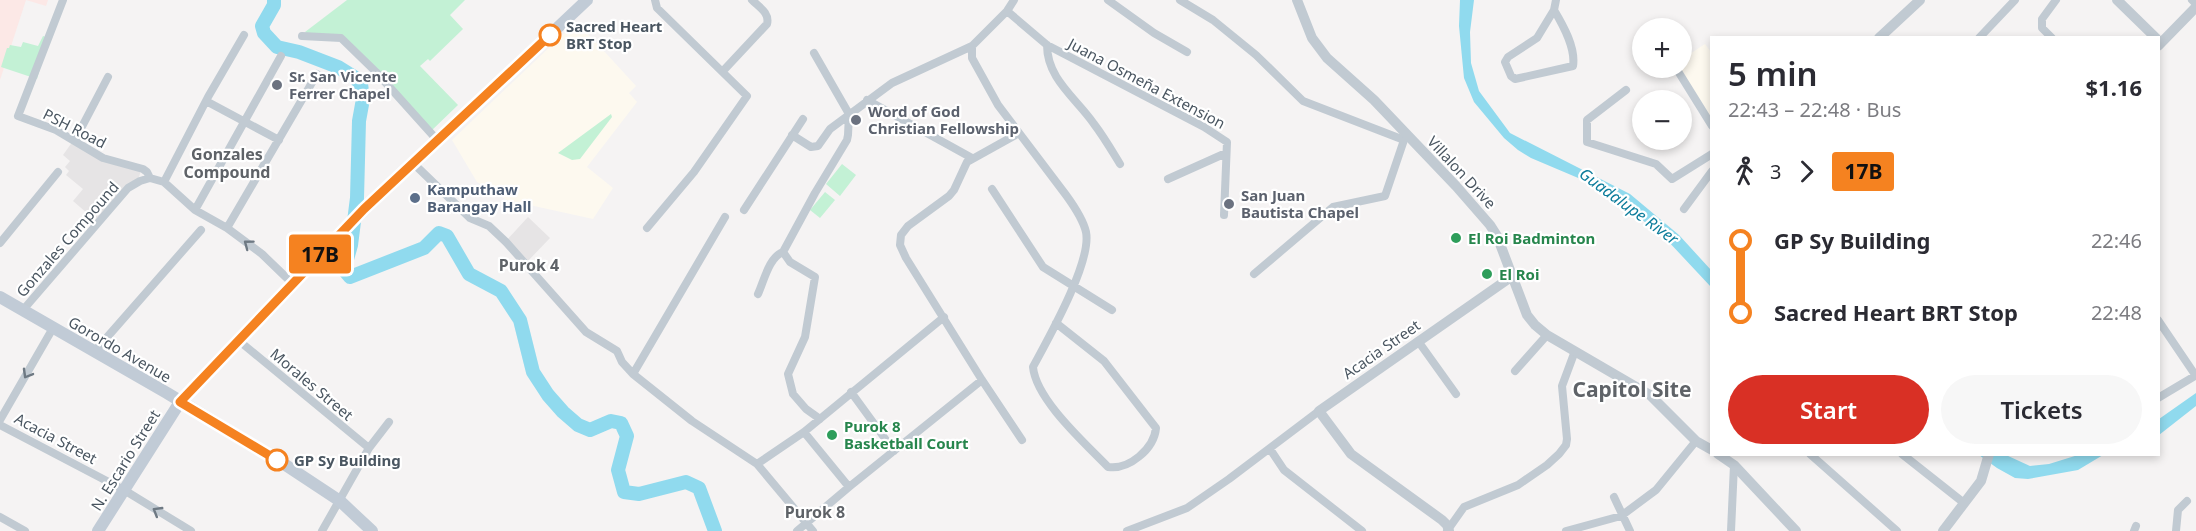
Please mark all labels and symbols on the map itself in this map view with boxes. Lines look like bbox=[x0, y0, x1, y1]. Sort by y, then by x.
place label: Sacred Heart BRT Stop bbox=[566, 16, 663, 53]
marker: Sacred Heart BRT Stop bbox=[539, 24, 561, 46]
street label: Juana Osmeña Extension bbox=[1063, 32, 1229, 133]
place label: Sr. San Vicente Ferrer Chapel bbox=[289, 66, 397, 103]
marker: Sr. San Vicente Ferrer Chapel bbox=[270, 78, 284, 92]
place label: Word of God Christian Fellowship bbox=[868, 101, 1019, 138]
street label: PSH Road bbox=[40, 104, 110, 152]
marker: Word of God Christian Fellowship bbox=[849, 113, 863, 127]
street label: Villalon Drive bbox=[1423, 131, 1501, 213]
district label: Gonzales Compound bbox=[184, 143, 270, 183]
water label: Guadalupe River bbox=[1575, 163, 1683, 250]
street label: Gonzales Compound bbox=[11, 177, 123, 301]
place label: Kamputhaw Barangay Hall bbox=[427, 179, 531, 216]
place label: San Juan Bautista Chapel bbox=[1241, 185, 1359, 222]
marker: Kamputhaw Barangay Hall bbox=[408, 191, 422, 205]
marker: San Juan Bautista Chapel bbox=[1222, 197, 1236, 211]
place label: El Roi Badminton bbox=[1468, 228, 1595, 248]
marker: El Roi Badminton bbox=[1449, 231, 1463, 245]
line badge: 17B bbox=[286, 234, 354, 274]
one-way arrow bbox=[244, 240, 255, 251]
district label: Purok 4 bbox=[499, 254, 559, 276]
place label: El Roi bbox=[1499, 264, 1539, 284]
marker: El Roi bbox=[1480, 267, 1494, 281]
street label: Gorordo Avenue bbox=[65, 311, 175, 387]
street label: Acacia Street bbox=[1338, 315, 1424, 383]
street label: Morales Street bbox=[266, 343, 358, 425]
one-way arrow bbox=[22, 368, 34, 378]
district label: Capitol Site bbox=[1572, 375, 1692, 403]
street label: N. Escario Street bbox=[86, 405, 164, 514]
street label: Acacia Street bbox=[11, 408, 101, 468]
place label: Purok 8 Basketball Court bbox=[844, 416, 969, 453]
marker: Purok 8 Basketball Court bbox=[825, 428, 839, 442]
marker: GP Sy Building bbox=[266, 449, 288, 471]
place label: GP Sy Building bbox=[294, 450, 401, 470]
district label: Purok 8 bbox=[785, 501, 845, 523]
one-way arrow bbox=[153, 506, 163, 518]

